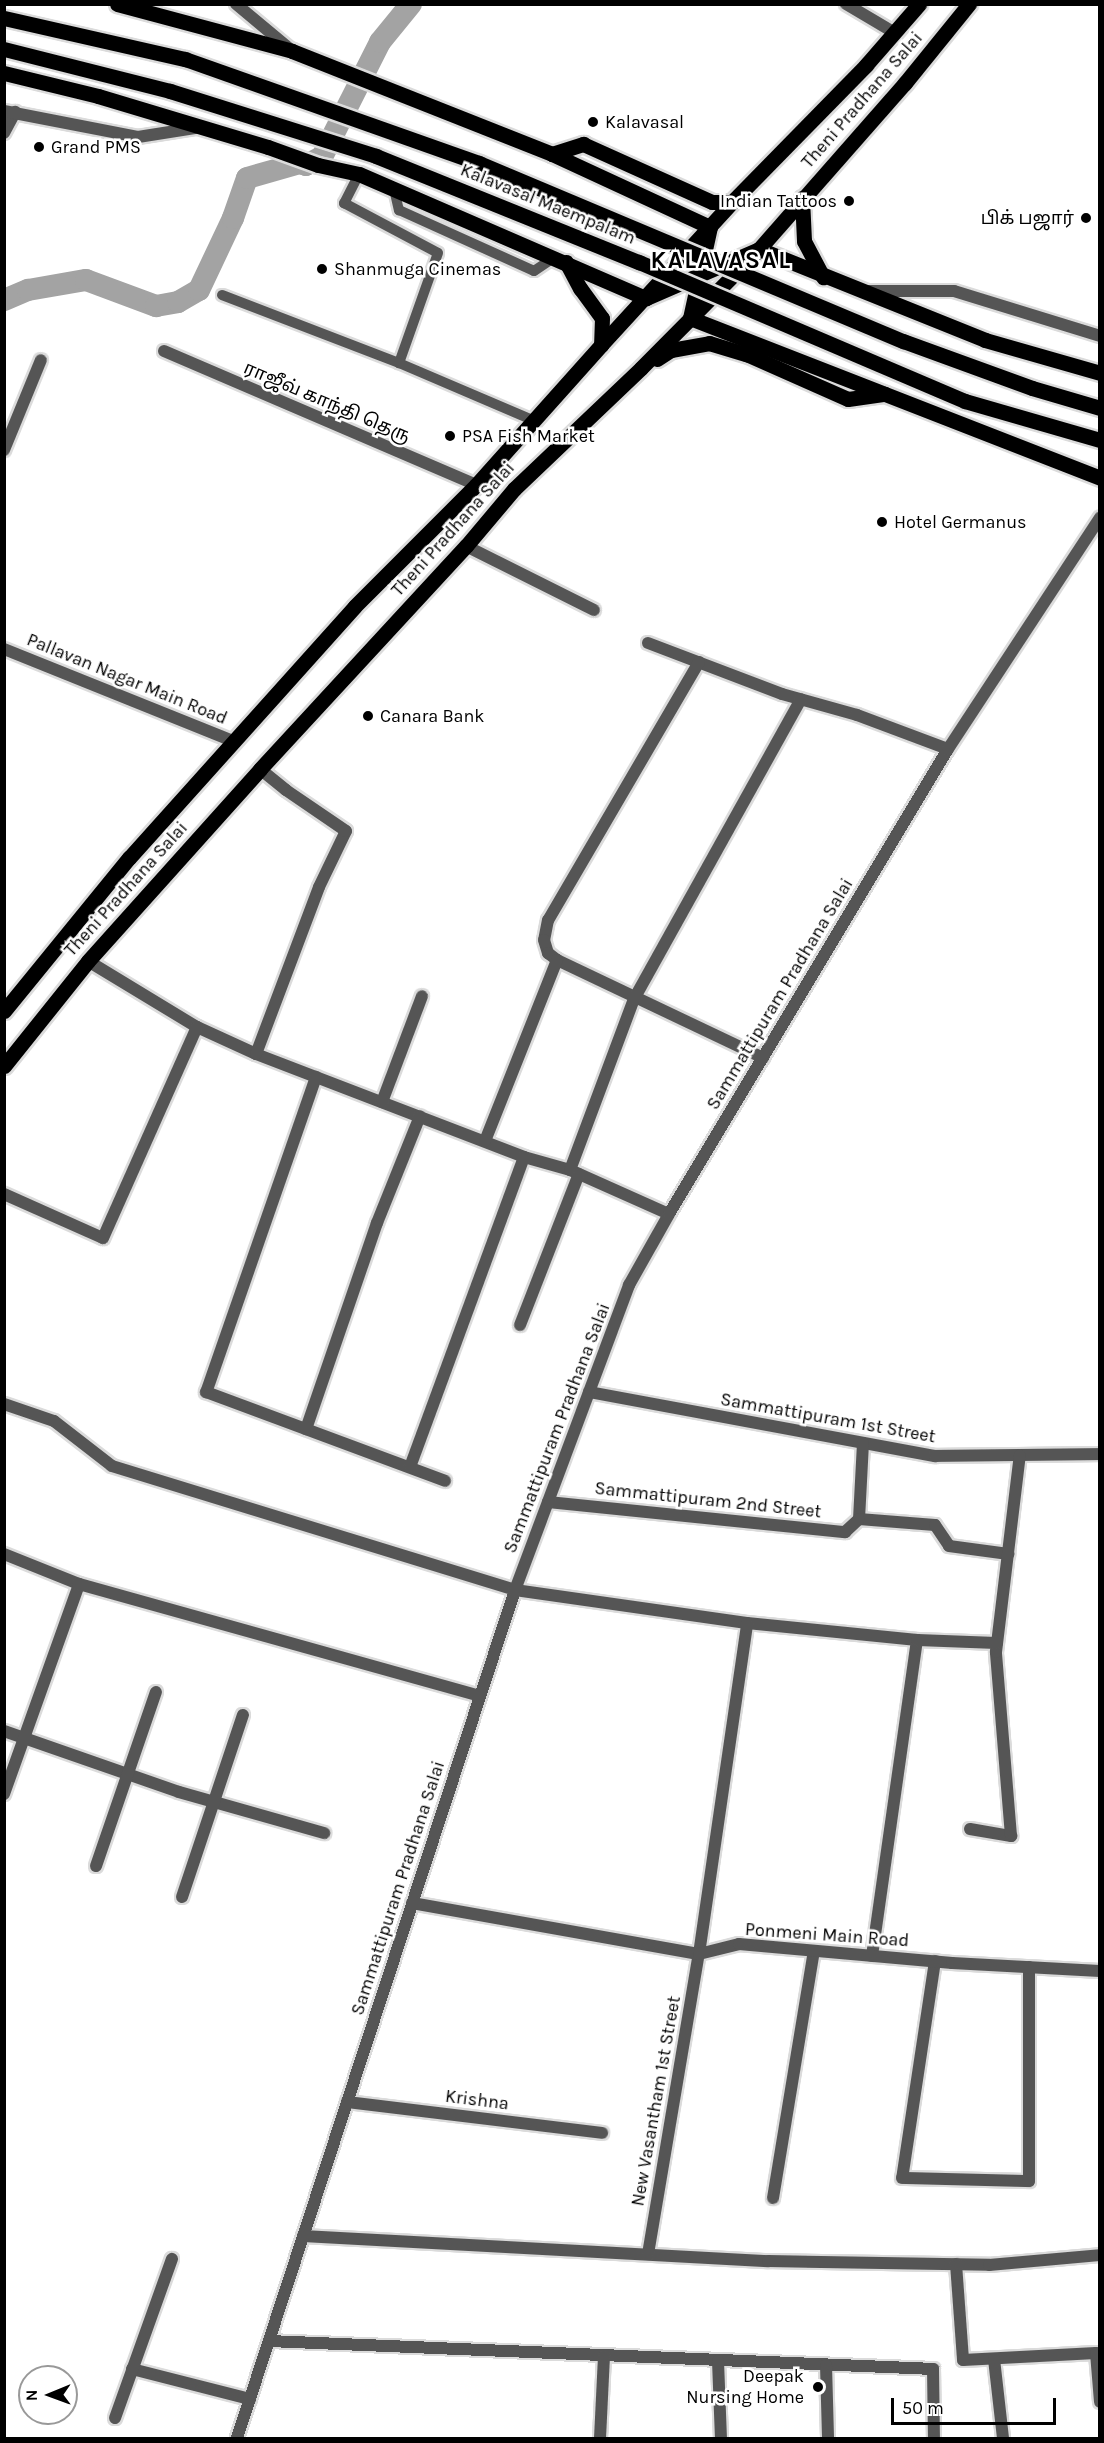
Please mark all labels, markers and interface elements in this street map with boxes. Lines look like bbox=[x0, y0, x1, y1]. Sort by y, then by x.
street label: Theni Pradhana Salai bbox=[797, 27, 927, 173]
place label: Kalavasal bbox=[605, 111, 684, 133]
marker: Kalavasal bbox=[586, 115, 600, 129]
place label: Grand PMS bbox=[51, 136, 141, 158]
marker: Grand PMS bbox=[32, 140, 46, 154]
street label: Kalavasal Maempalam bbox=[457, 159, 639, 249]
place label: Indian Tattoos bbox=[720, 190, 837, 212]
marker: Indian Tattoos bbox=[842, 194, 856, 208]
place label: பிக் பஜார் bbox=[981, 207, 1074, 229]
marker: பிக் பஜார் bbox=[1079, 211, 1093, 225]
district label: KALAVASAL bbox=[651, 247, 791, 275]
place label: Shanmuga Cinemas bbox=[334, 258, 501, 280]
marker: Shanmuga Cinemas bbox=[315, 262, 329, 276]
street label: ராஜீவ் காந்தி தெரு bbox=[240, 357, 414, 447]
place label: PSA Fish Market bbox=[462, 425, 595, 447]
marker: PSA Fish Market bbox=[443, 429, 457, 443]
street label: Theni Pradhana Salai bbox=[387, 457, 519, 601]
place label: Hotel Germanus bbox=[894, 511, 1027, 533]
marker: Hotel Germanus bbox=[875, 515, 889, 529]
street label: Pallavan Nagar Main Road bbox=[24, 629, 230, 729]
place label: Canara Bank bbox=[380, 705, 485, 727]
marker: Canara Bank bbox=[361, 709, 375, 723]
street label: Theni Pradhana Salai bbox=[60, 817, 192, 961]
street label: Sammattipuram Pradhana Salai bbox=[702, 874, 858, 1114]
street label: Sammattipuram Pradhana Salai bbox=[499, 1300, 615, 1556]
street label: Sammattipuram 1st Street bbox=[719, 1388, 937, 1448]
street label: Sammattipuram 2nd Street bbox=[594, 1477, 822, 1523]
street label: Sammattipuram Pradhana Salai bbox=[347, 1758, 449, 2018]
street label: Ponmeni Main Road bbox=[744, 1918, 910, 1952]
street label: New Vasantham 1st Street bbox=[627, 1994, 685, 2208]
street label: Krishna bbox=[444, 2085, 510, 2115]
north arrow bbox=[18, 2365, 78, 2425]
place label: Deepak Nursing Home bbox=[686, 2366, 804, 2408]
marker: Deepak Nursing Home bbox=[809, 2378, 827, 2396]
scale bar bbox=[894, 2386, 1059, 2424]
text: N bbox=[22, 2389, 41, 2401]
text: 50 m bbox=[902, 2397, 944, 2419]

